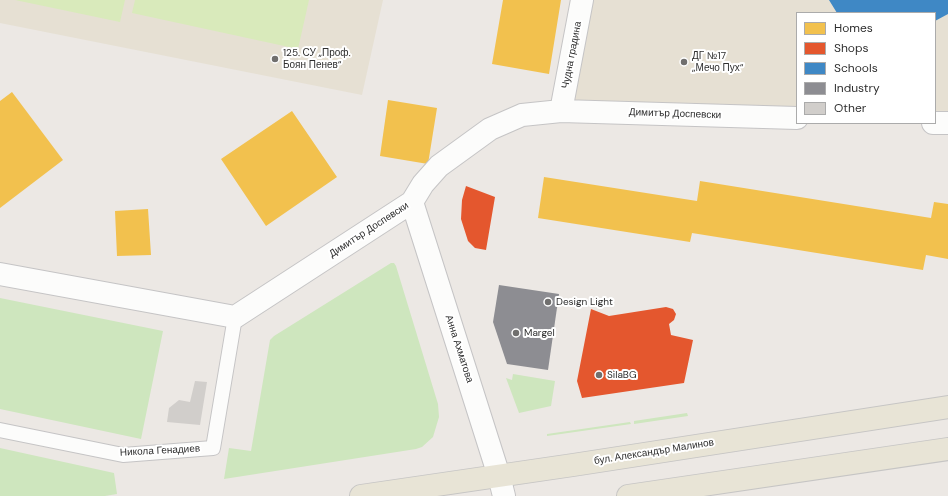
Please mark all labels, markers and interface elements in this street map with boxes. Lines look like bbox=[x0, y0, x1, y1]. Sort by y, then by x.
legend bbox=[796, 12, 936, 124]
street label: Чудна градина bbox=[560, 20, 584, 90]
text: Homes bbox=[834, 20, 873, 36]
text: Shops bbox=[834, 40, 869, 56]
place label: 125. СУ „Проф. Боян Пенев“ bbox=[283, 47, 351, 70]
place label: ДГ №17 „Мечо Пух“ bbox=[692, 50, 743, 74]
marker: 125. СУ „Проф. Боян Пенев“ bbox=[270, 54, 280, 64]
marker: ДГ №17 „Мечо Пух“ bbox=[679, 57, 689, 67]
text: Schools bbox=[834, 60, 878, 76]
text: Industry bbox=[834, 80, 880, 96]
text: Other bbox=[834, 100, 866, 116]
street label: Димитър Доспевски bbox=[629, 106, 721, 122]
street label: Димитър Доспевски bbox=[327, 200, 411, 260]
place label: Design Light bbox=[556, 296, 613, 308]
marker: Design Light bbox=[543, 297, 553, 307]
street label: Анна Ахматова bbox=[442, 314, 476, 384]
place label: Margel bbox=[524, 327, 555, 339]
marker: Margel bbox=[511, 328, 521, 338]
place label: SilaBG bbox=[607, 369, 636, 381]
marker: SilaBG bbox=[594, 370, 604, 380]
street label: бул. Александър Малинов bbox=[593, 437, 715, 467]
street label: Никола Генадиев bbox=[120, 443, 200, 459]

